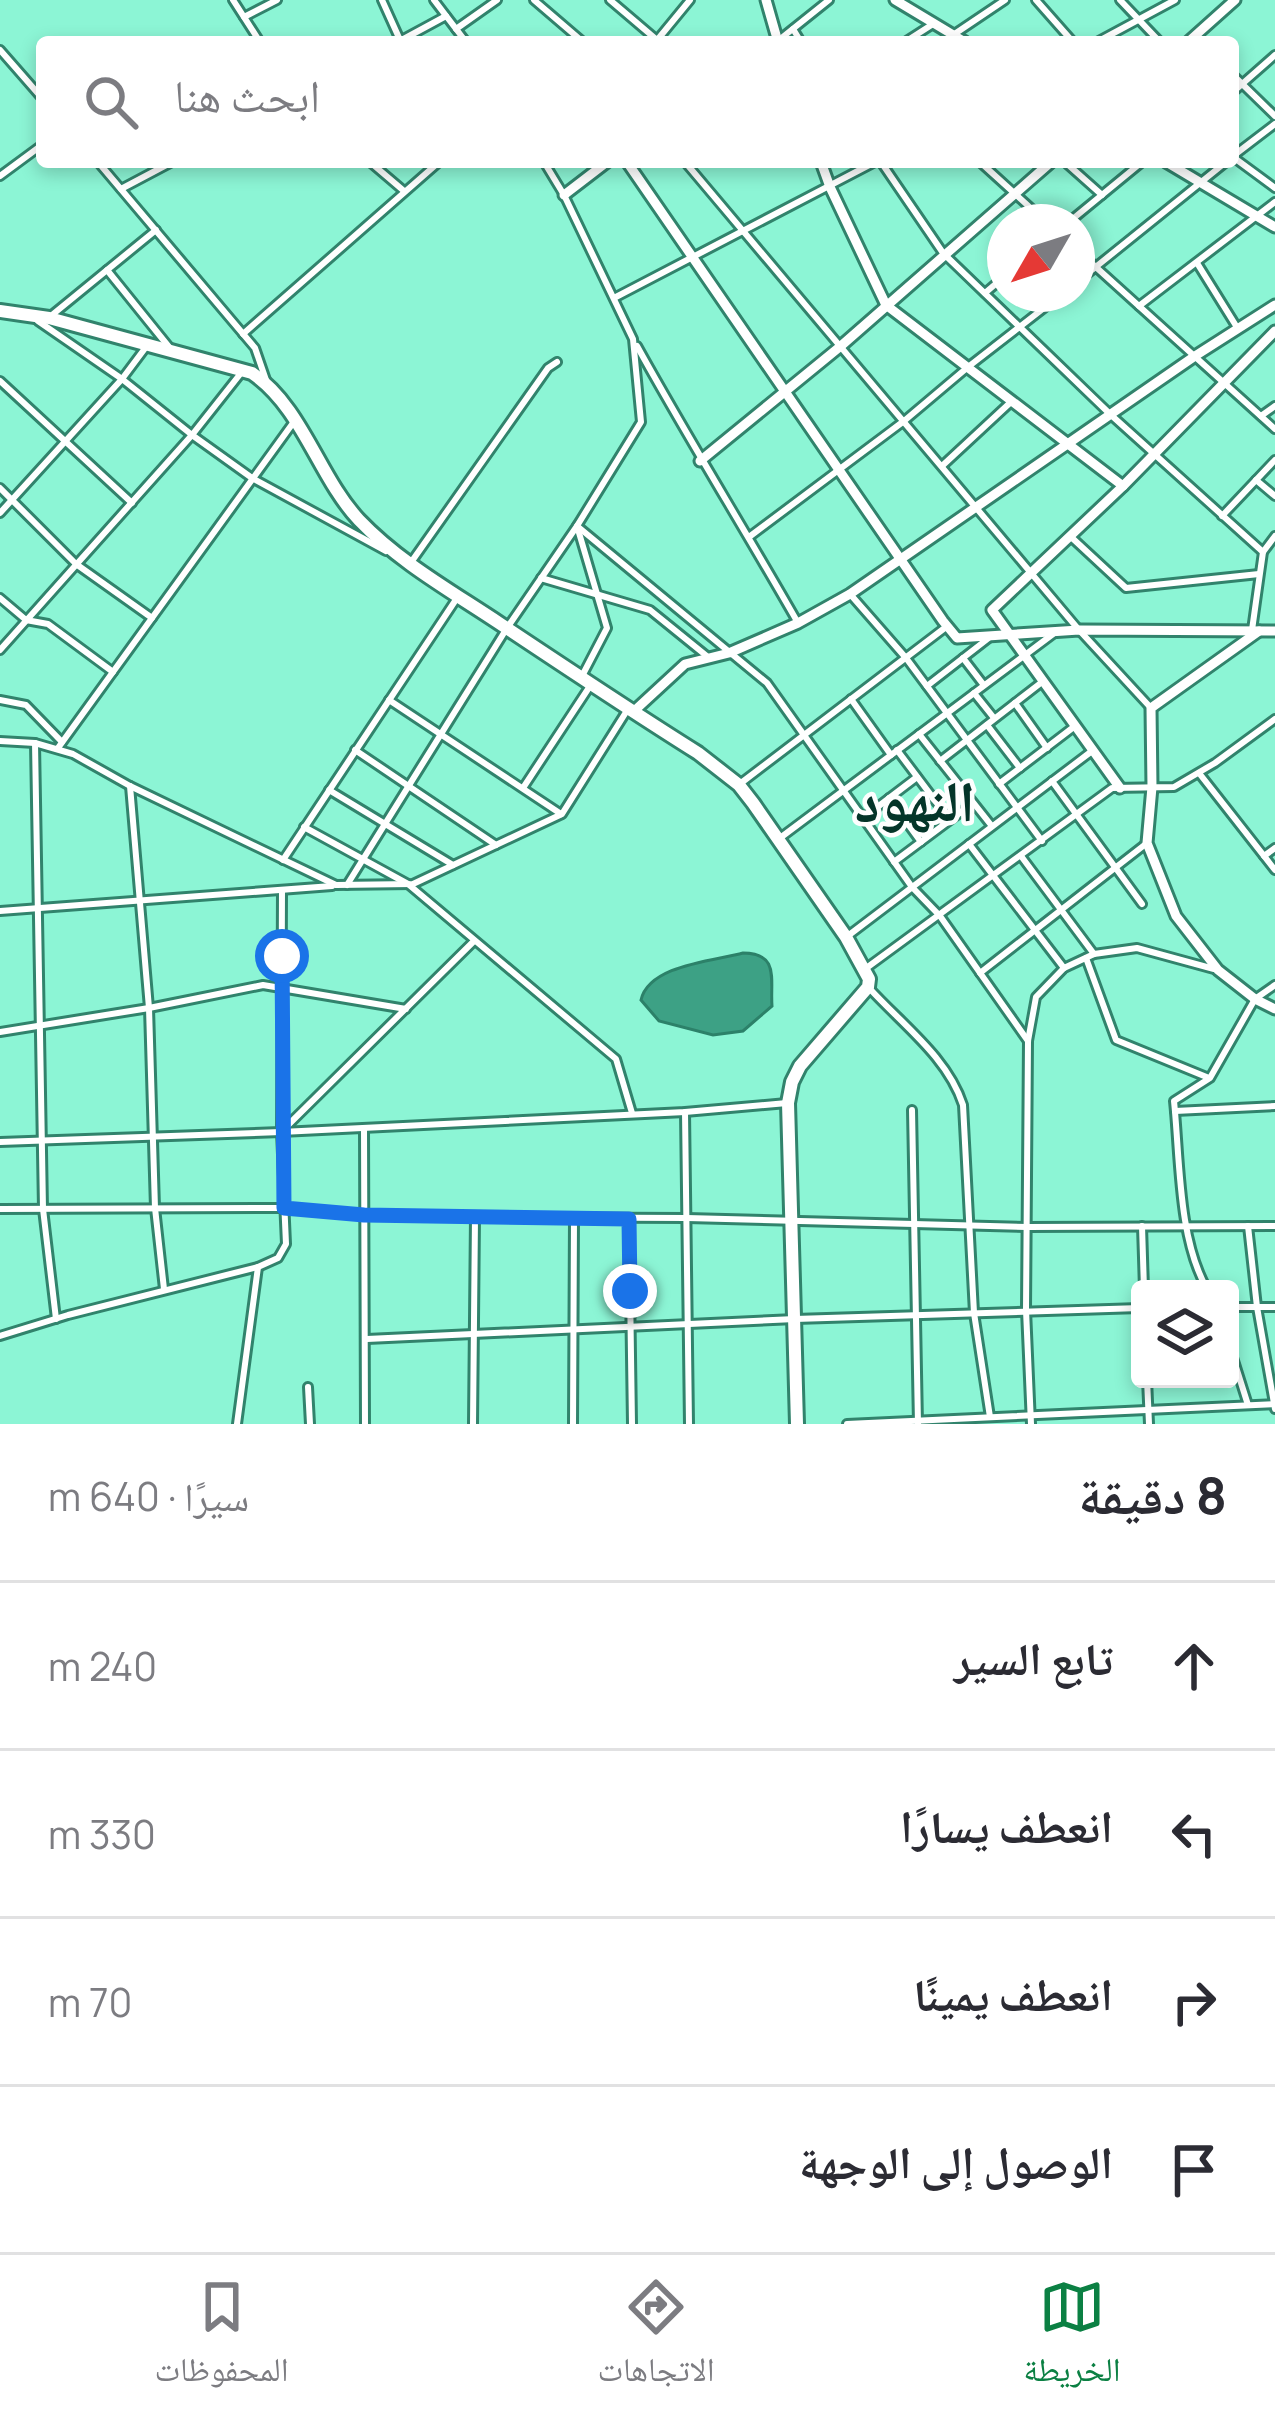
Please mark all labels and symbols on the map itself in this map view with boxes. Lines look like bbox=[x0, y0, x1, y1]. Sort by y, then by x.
north arrow bbox=[987, 204, 1095, 312]
district label: النهود bbox=[855, 761, 975, 839]
route start bbox=[255, 929, 309, 983]
route end bbox=[603, 1264, 657, 1318]

